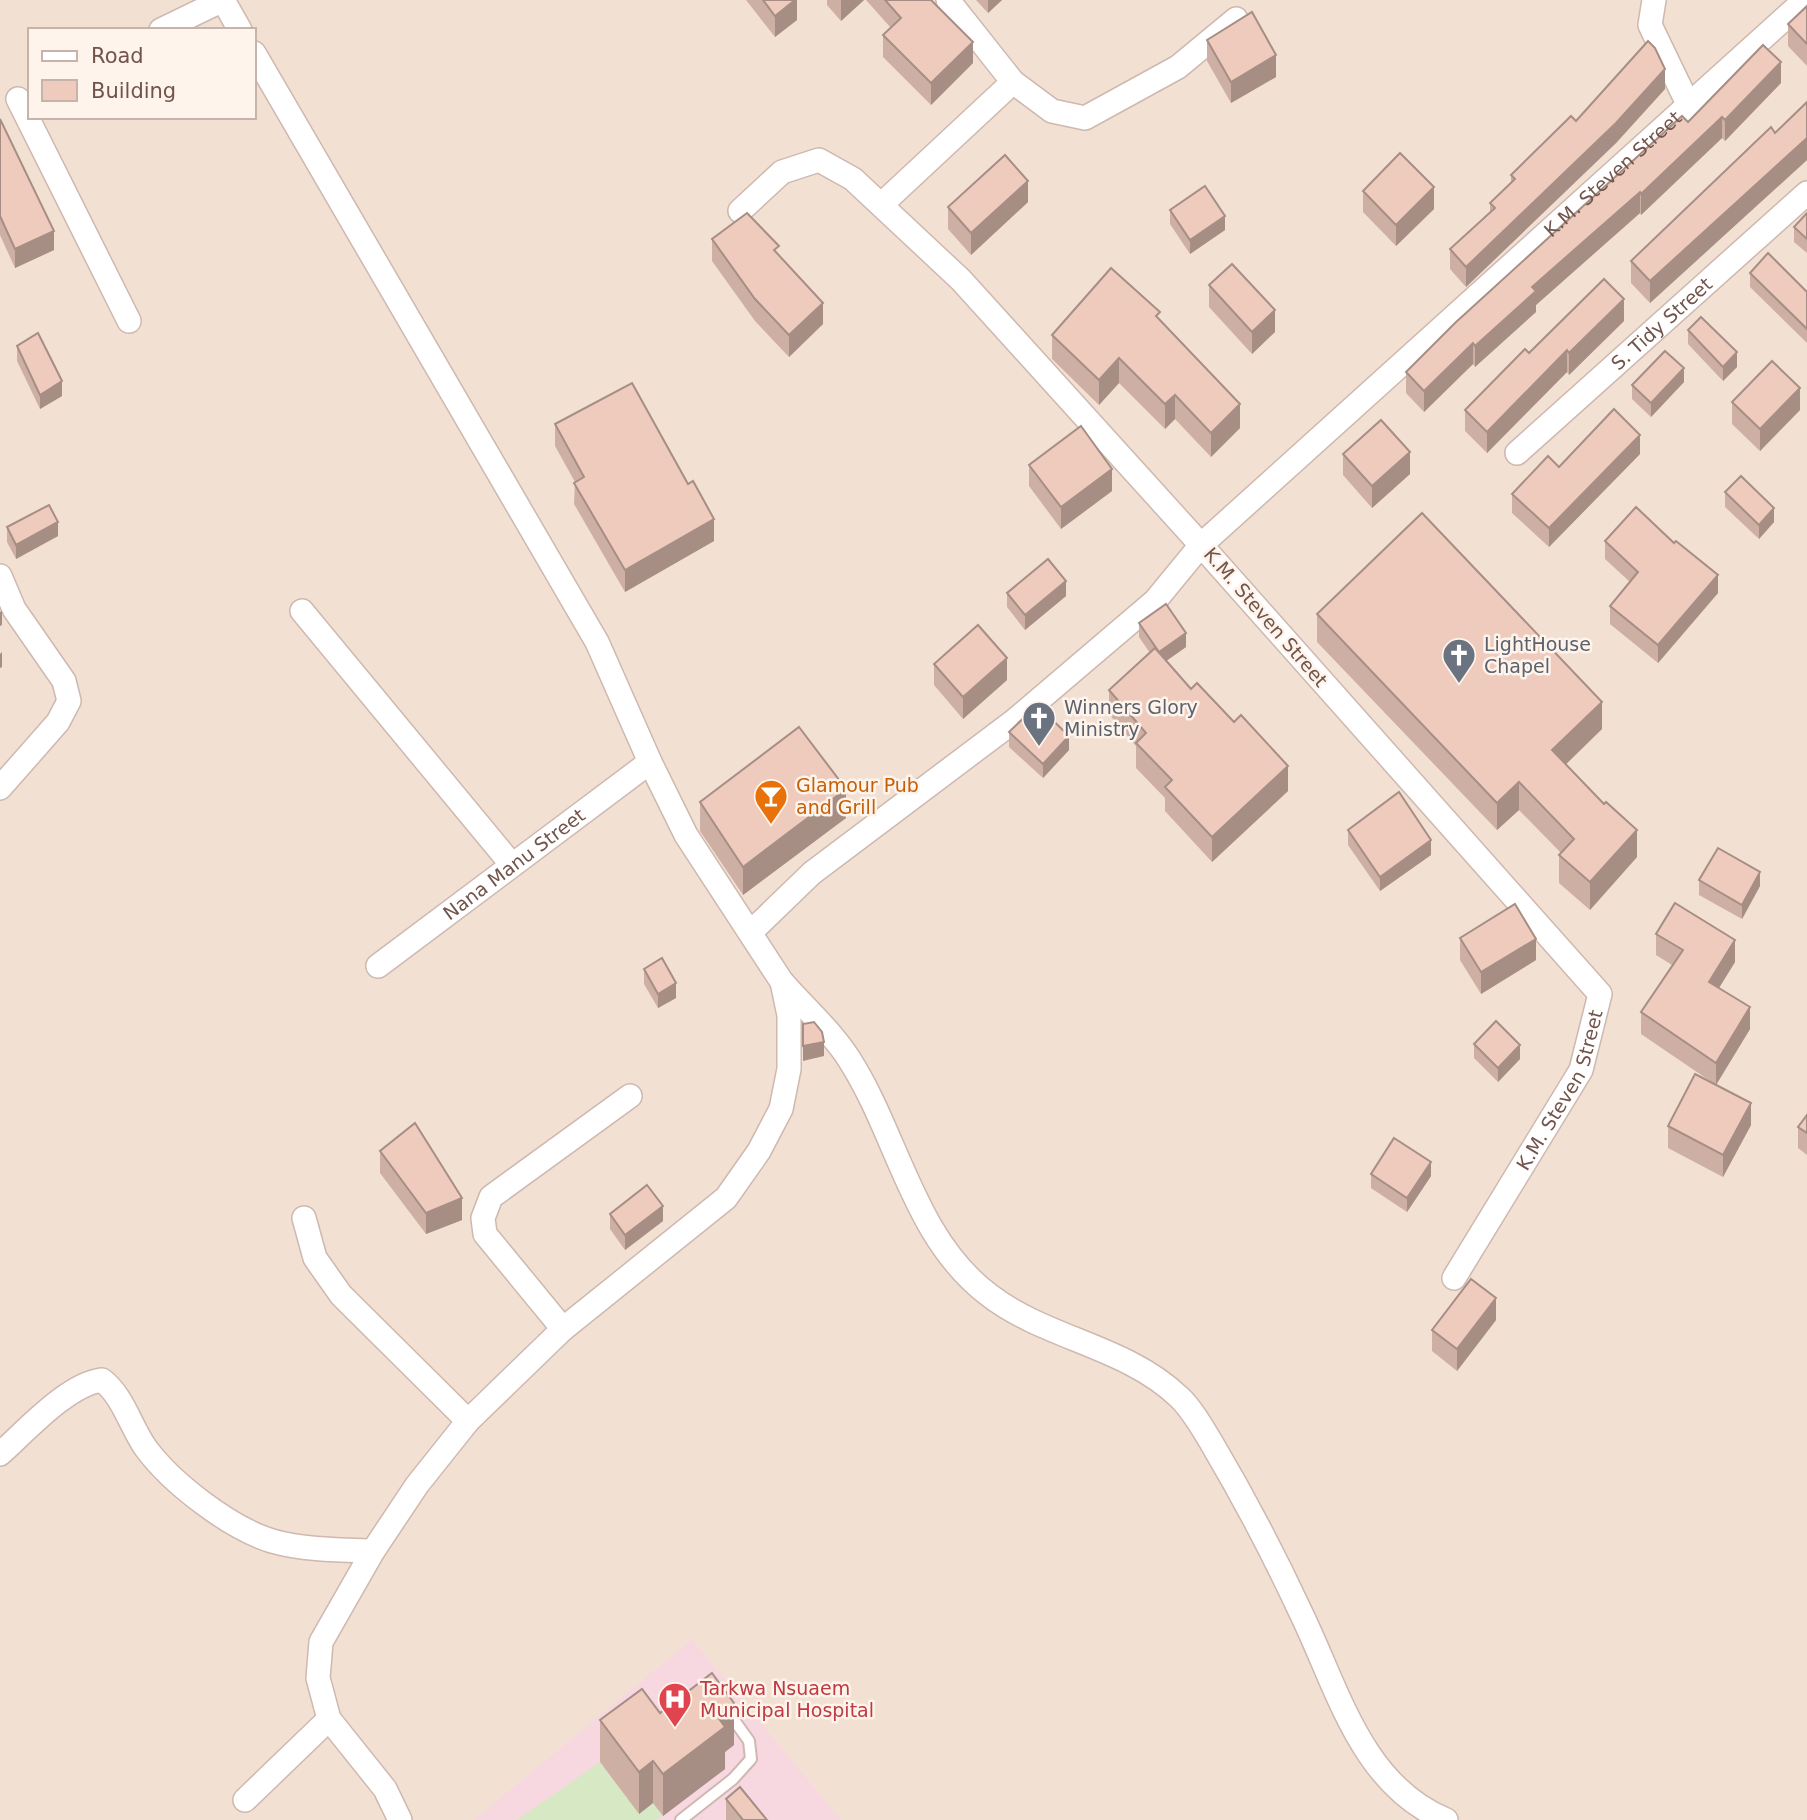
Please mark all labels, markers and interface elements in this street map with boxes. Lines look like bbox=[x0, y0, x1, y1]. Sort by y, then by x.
legend bbox=[28, 28, 256, 119]
text: Road bbox=[91, 44, 144, 68]
text: Building bbox=[91, 79, 176, 103]
street label: K.M. Steven Street bbox=[1539, 106, 1686, 241]
street label: S. Tidy Street bbox=[1607, 273, 1716, 374]
street label: K.M. Steven Street bbox=[1200, 543, 1332, 691]
place label: LightHouse Chapel bbox=[1484, 633, 1591, 677]
church icon: LightHouse Chapel bbox=[1440, 636, 1478, 685]
place label: Winners Glory Ministry bbox=[1064, 696, 1198, 740]
church icon: Winners Glory Ministry bbox=[1020, 699, 1058, 748]
place label: Glamour Pub and Grill bbox=[796, 774, 919, 818]
bar icon: Glamour Pub and Grill bbox=[752, 777, 790, 826]
street label: Nana Manu Street bbox=[439, 804, 589, 924]
street label: K.M. Steven Street bbox=[1512, 1007, 1607, 1174]
place label: Tarkwa Nsuaem Municipal Hospital bbox=[699, 1677, 874, 1721]
hospital icon: Tarkwa Nsuaem Municipal Hospital bbox=[656, 1680, 694, 1729]

